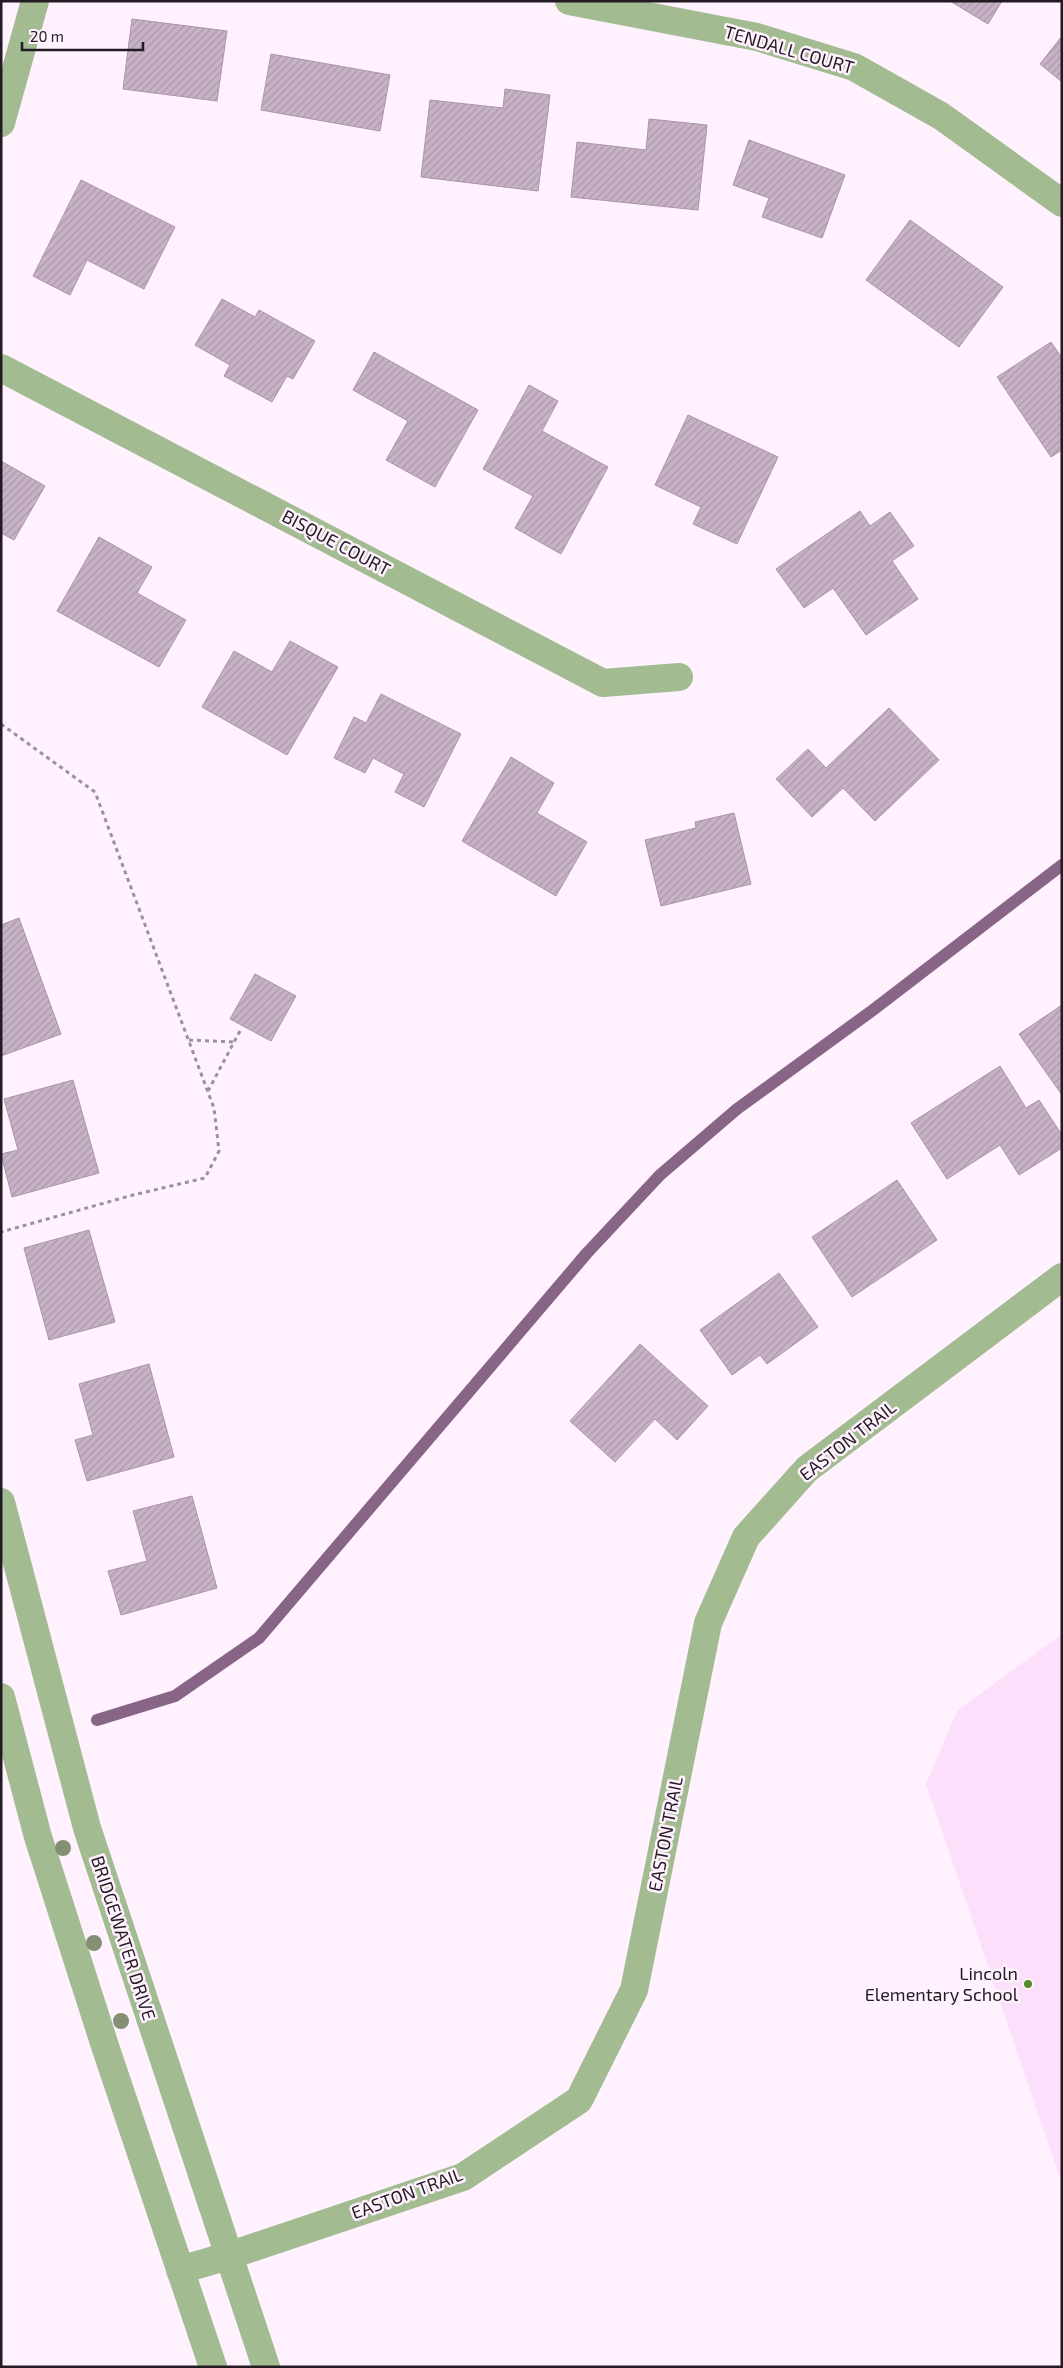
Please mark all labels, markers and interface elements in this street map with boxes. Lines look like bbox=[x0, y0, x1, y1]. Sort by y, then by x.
scale bar bbox=[22, 20, 144, 52]
street label: TENDALL COURT bbox=[722, 20, 857, 78]
text: 20 m bbox=[30, 27, 64, 45]
street label: BISQUE COURT bbox=[279, 504, 395, 580]
street label: EASTON TRAIL bbox=[795, 1396, 900, 1485]
street label: EASTON TRAIL bbox=[643, 1774, 687, 1893]
street label: BRIDGEWATER DRIVE bbox=[87, 1853, 161, 2023]
place label: Lincoln Elementary School bbox=[865, 1962, 1019, 2005]
marker: Lincoln Elementary School bbox=[1022, 1978, 1034, 1990]
street label: EASTON TRAIL bbox=[348, 2163, 465, 2223]

